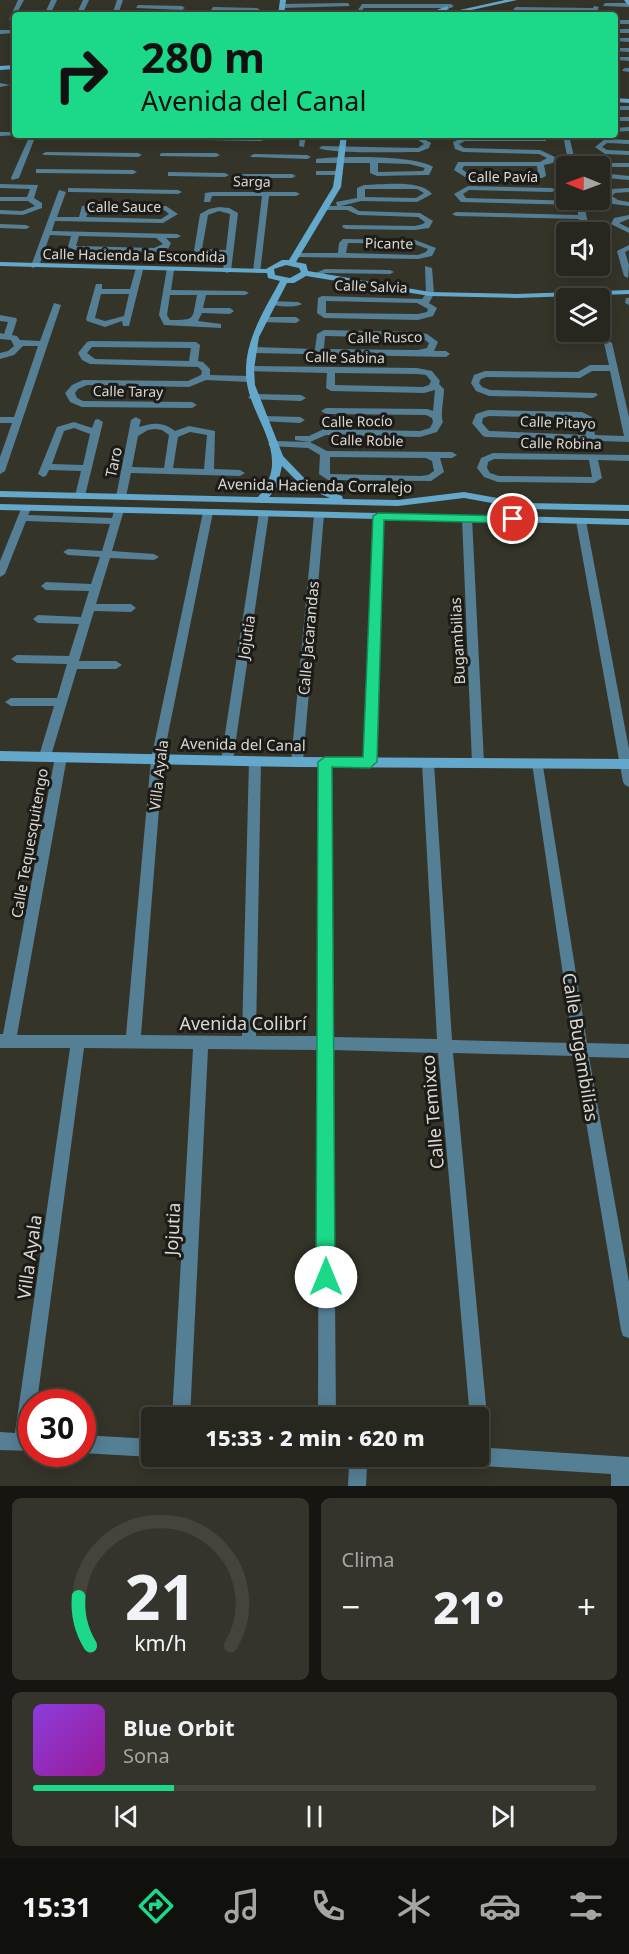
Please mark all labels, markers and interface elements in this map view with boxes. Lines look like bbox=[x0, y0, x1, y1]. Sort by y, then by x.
text: 280 m bbox=[141, 28, 265, 85]
icon: right bbox=[42, 36, 120, 114]
text: Avenida del Canal bbox=[141, 82, 366, 119]
north arrow bbox=[556, 156, 610, 210]
map controls bbox=[556, 156, 610, 342]
street label: Calle Pavía bbox=[468, 167, 538, 186]
street label: Sarga bbox=[233, 171, 271, 191]
street label: Calle Sauce bbox=[87, 197, 161, 216]
button: sound bbox=[556, 222, 610, 276]
street label: Picante bbox=[365, 233, 413, 253]
street label: Calle Hacienda la Escondida bbox=[42, 244, 226, 266]
street label: Calle Salvia bbox=[334, 275, 408, 297]
button: layers bbox=[556, 288, 610, 342]
street label: Calle Rusco bbox=[347, 327, 423, 347]
street label: Calle Sabina bbox=[305, 347, 385, 367]
street label: Calle Taray bbox=[93, 381, 164, 401]
street label: Calle Rocío bbox=[321, 411, 393, 431]
street label: Calle Pitayo bbox=[520, 411, 596, 433]
street label: Calle Roble bbox=[330, 430, 404, 450]
street label: Calle Robina bbox=[520, 433, 602, 453]
street label: Taro bbox=[100, 445, 126, 479]
street label: Avenida Hacienda Corralejo bbox=[218, 473, 412, 497]
pin bbox=[487, 493, 538, 544]
icon: arrive bbox=[496, 502, 529, 535]
street label: Calle Jacarandas bbox=[293, 580, 323, 696]
street label: Bugambilias bbox=[445, 597, 469, 685]
street label: Jojutia bbox=[232, 614, 259, 662]
street label: Avenida del Canal bbox=[180, 733, 306, 755]
street label: Villa Ayala bbox=[144, 739, 172, 811]
street label: Calle Tequesquitengo bbox=[6, 767, 52, 919]
street label: Calle Bugambilias bbox=[557, 971, 605, 1123]
street label: Avenida Colibrí bbox=[179, 1011, 307, 1035]
street label: Calle Temixco bbox=[415, 1054, 449, 1170]
street label: Jojutia bbox=[159, 1202, 185, 1258]
street label: Villa Ayala bbox=[11, 1213, 47, 1301]
position arrow bbox=[294, 1245, 358, 1309]
speed limit sign: 30 bbox=[18, 1389, 96, 1467]
text: 15:33 · 2 min · 620 m bbox=[205, 1422, 425, 1452]
text: Clima bbox=[342, 1546, 394, 1573]
text: 21 bbox=[125, 1553, 196, 1638]
text: 21° bbox=[433, 1576, 504, 1637]
text: − bbox=[342, 1584, 360, 1629]
text: + bbox=[577, 1584, 596, 1629]
text: km/h bbox=[134, 1628, 187, 1657]
text: Blue Orbit bbox=[123, 1712, 235, 1742]
text: Sona bbox=[123, 1742, 170, 1769]
icon: previous bbox=[110, 1800, 143, 1833]
icon: pause bbox=[298, 1800, 331, 1833]
icon: next bbox=[486, 1800, 519, 1833]
icon: directions bbox=[135, 1885, 177, 1927]
icon: music bbox=[221, 1885, 263, 1927]
icon: phone bbox=[307, 1885, 349, 1927]
icon: climate bbox=[393, 1885, 435, 1927]
icon: car bbox=[479, 1885, 521, 1927]
icon: filters bbox=[565, 1885, 607, 1927]
text: 15:31 bbox=[22, 1888, 91, 1925]

